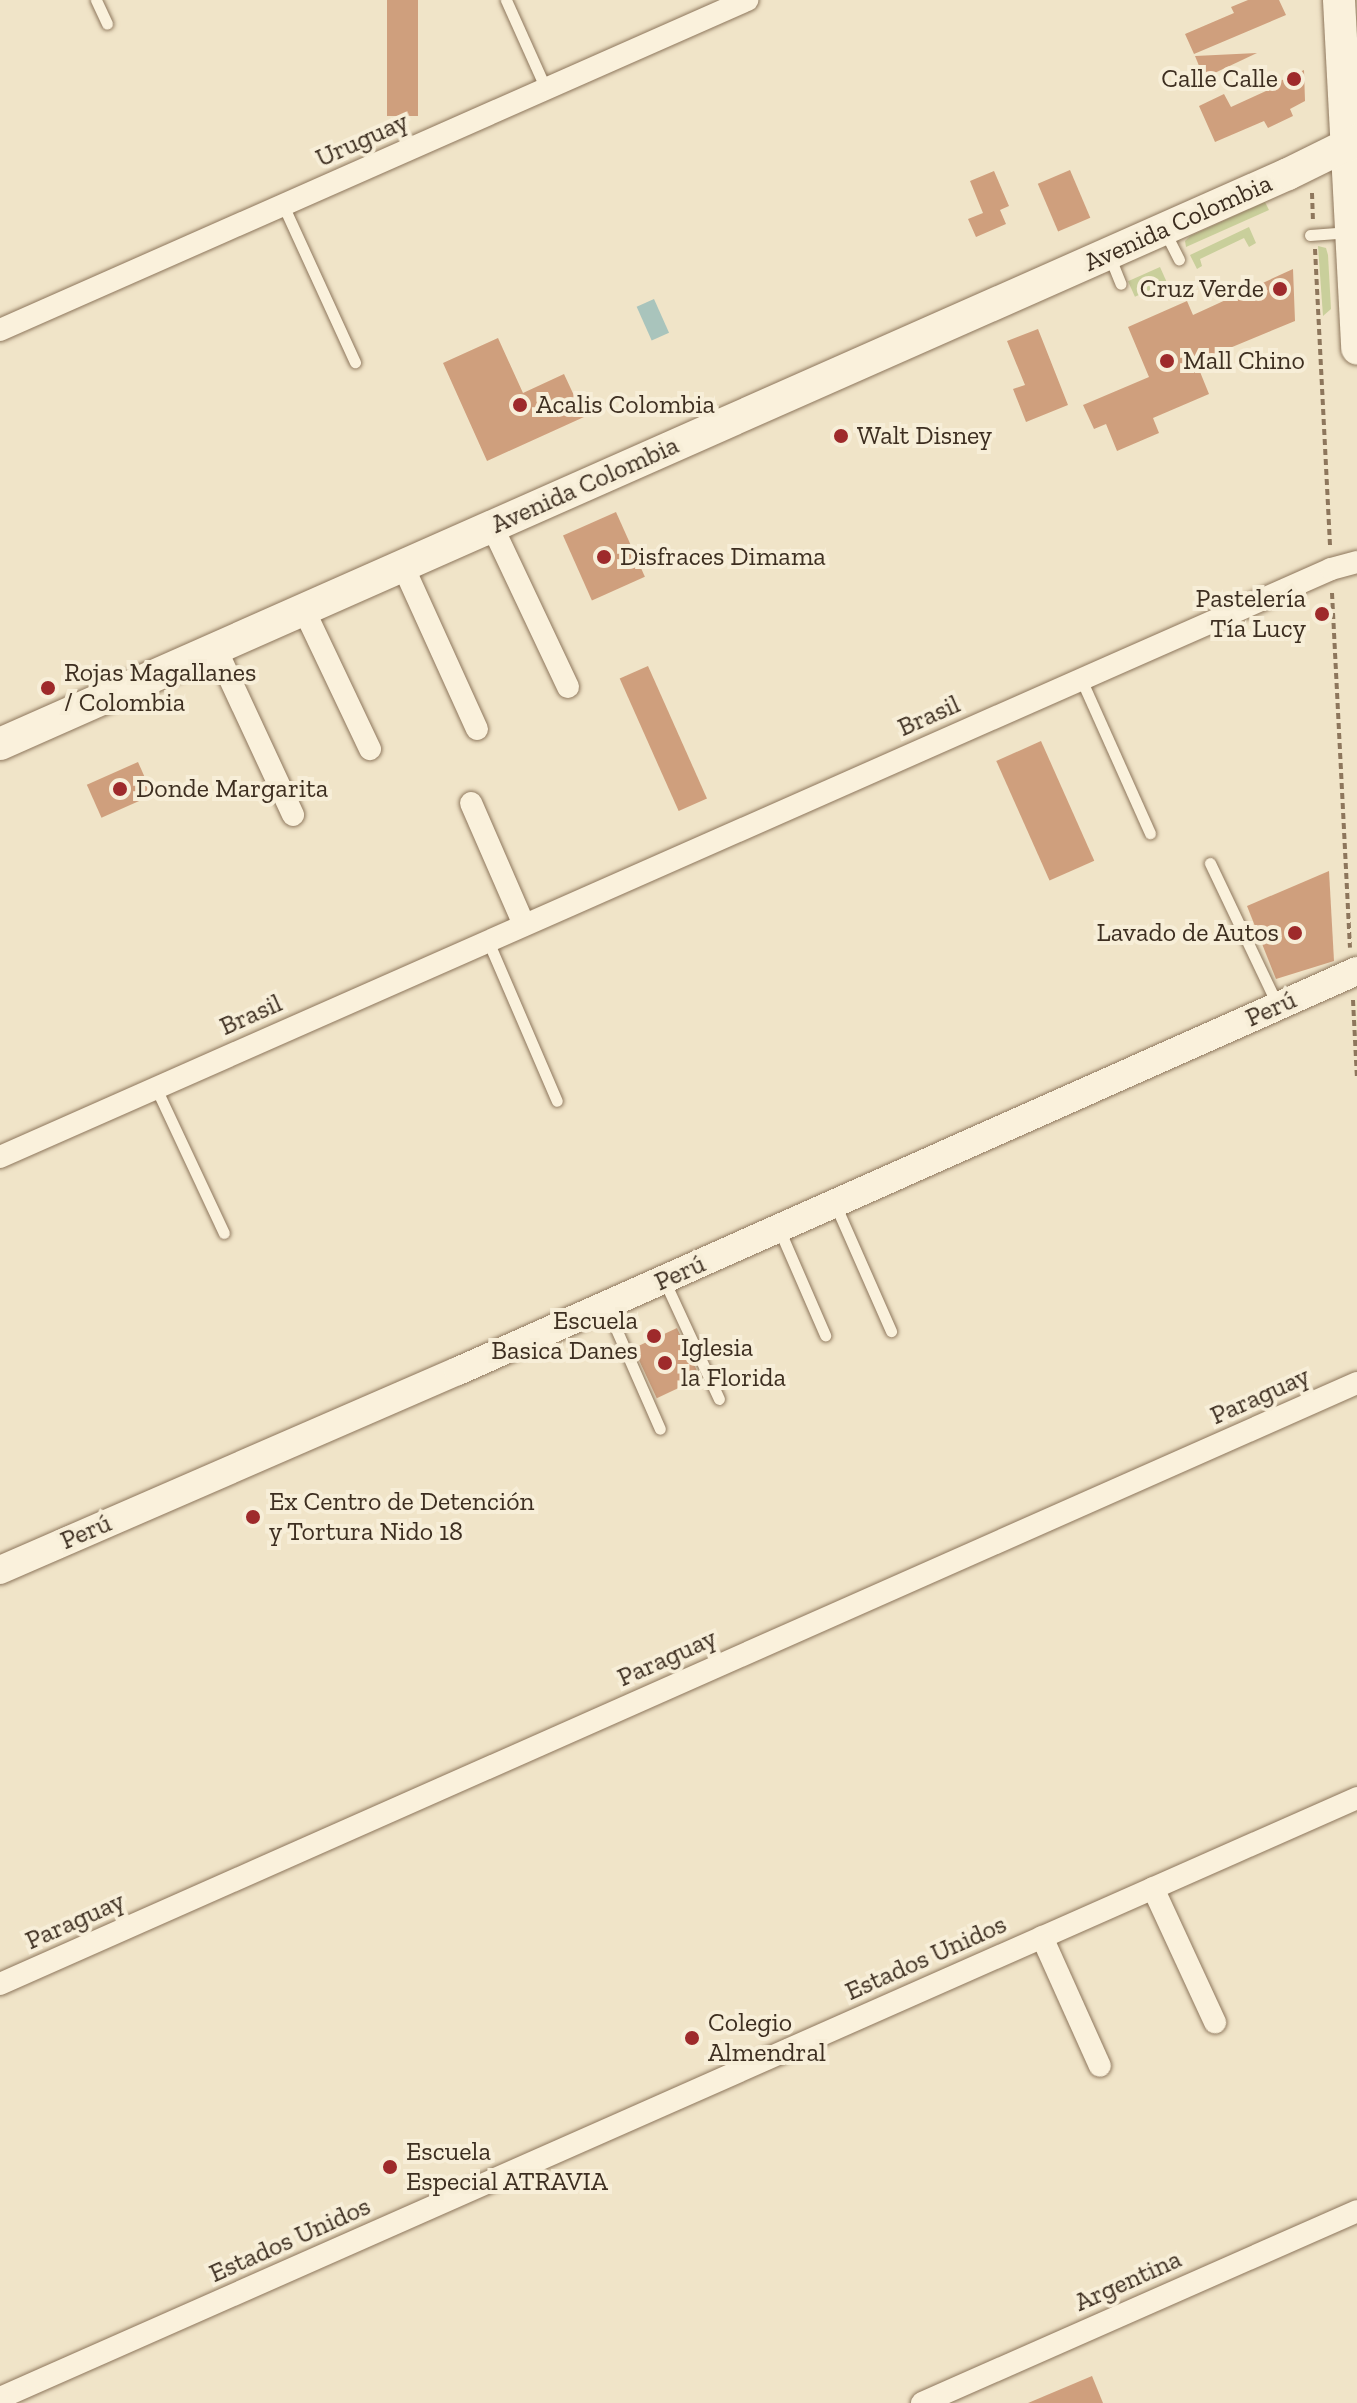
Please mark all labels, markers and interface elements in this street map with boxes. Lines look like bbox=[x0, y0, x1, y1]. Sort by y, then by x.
place label: Calle Calle bbox=[1161, 63, 1278, 95]
marker: Calle Calle bbox=[1285, 70, 1303, 88]
street label: Uruguay bbox=[311, 106, 413, 174]
street label: Avenida Colombia bbox=[1079, 168, 1277, 278]
place label: Cruz Verde bbox=[1139, 273, 1264, 305]
marker: Cruz Verde bbox=[1271, 280, 1289, 298]
place label: Mall Chino bbox=[1183, 345, 1305, 377]
marker: Mall Chino bbox=[1158, 352, 1176, 370]
place label: Acalis Colombia bbox=[536, 389, 715, 421]
marker: Acalis Colombia bbox=[511, 396, 529, 414]
place label: Walt Disney bbox=[857, 420, 992, 452]
marker: Walt Disney bbox=[832, 427, 850, 445]
street label: Avenida Colombia bbox=[486, 430, 684, 540]
place label: Disfraces Dimama bbox=[620, 541, 826, 573]
marker: Disfraces Dimama bbox=[595, 548, 613, 566]
place label: Pastelería Tía Lucy bbox=[1196, 583, 1306, 644]
marker: Pastelería Tía Lucy bbox=[1313, 605, 1331, 623]
place label: Rojas Magallanes / Colombia bbox=[64, 657, 256, 718]
marker: Rojas Magallanes / Colombia bbox=[39, 679, 57, 697]
street label: Brasil bbox=[893, 689, 965, 743]
place label: Donde Margarita bbox=[136, 773, 328, 805]
marker: Donde Margarita bbox=[111, 780, 129, 798]
place label: Lavado de Autos bbox=[1096, 917, 1279, 949]
marker: Lavado de Autos bbox=[1286, 924, 1304, 942]
street label: Perú bbox=[1241, 984, 1301, 1034]
street label: Brasil bbox=[215, 988, 287, 1042]
street label: Perú bbox=[650, 1248, 710, 1298]
place label: Escuela Basica Danes bbox=[491, 1305, 638, 1366]
marker: Escuela Basica Danes bbox=[645, 1327, 663, 1345]
place label: Iglesia la Florida bbox=[681, 1332, 786, 1394]
marker: Iglesia la Florida bbox=[656, 1354, 674, 1372]
street label: Paraguay bbox=[1206, 1360, 1314, 1432]
place label: Ex Centro de Detención y Tortura Nido 18 bbox=[269, 1486, 535, 1548]
street label: Perú bbox=[56, 1507, 116, 1557]
marker: Ex Centro de Detención y Tortura Nido 18 bbox=[244, 1508, 262, 1526]
street label: Paraguay bbox=[613, 1622, 721, 1694]
street label: Paraguay bbox=[21, 1885, 129, 1957]
street label: Estados Unidos bbox=[841, 1909, 1011, 2007]
place label: Colegio Almendral bbox=[708, 2007, 826, 2068]
marker: Colegio Almendral bbox=[683, 2029, 701, 2047]
place label: Escuela Especial ATRAVIA bbox=[406, 2136, 609, 2198]
marker: Escuela Especial ATRAVIA bbox=[381, 2158, 399, 2176]
street label: Estados Unidos bbox=[205, 2191, 375, 2289]
street label: Argentina bbox=[1070, 2244, 1186, 2318]

